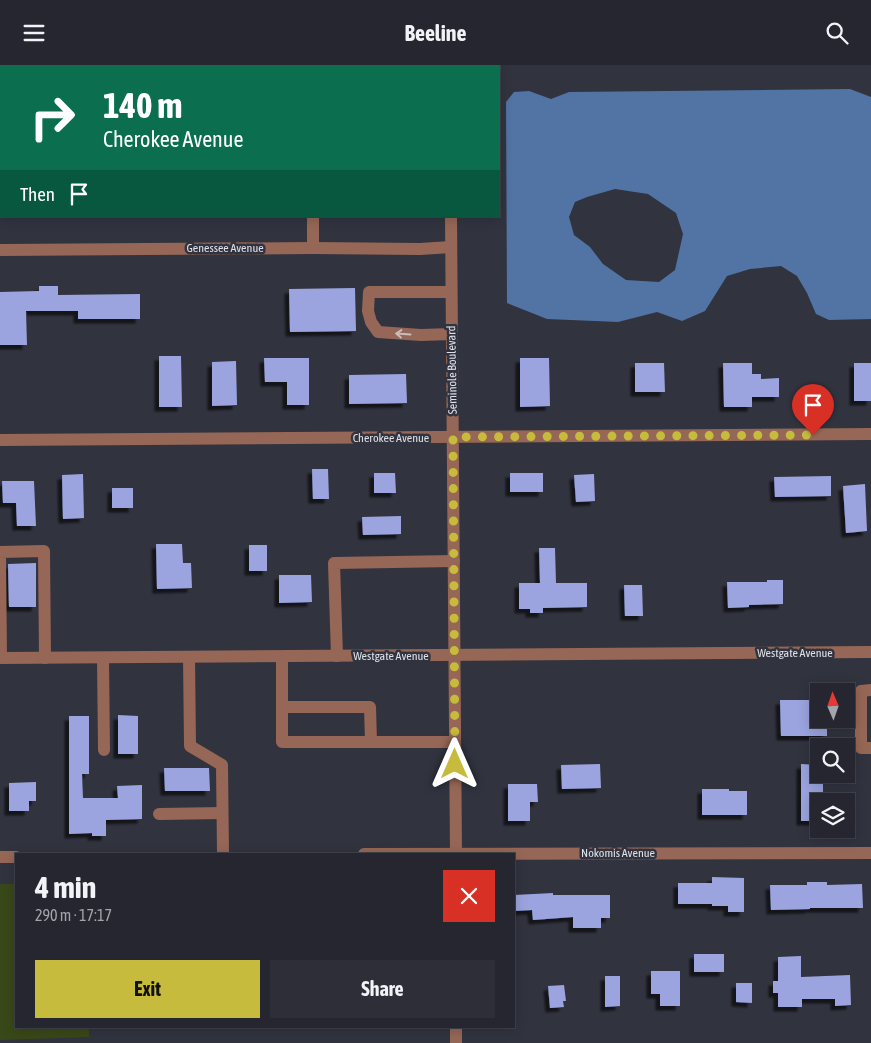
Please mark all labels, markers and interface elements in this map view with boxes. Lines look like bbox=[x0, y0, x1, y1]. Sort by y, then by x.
icon: menu bbox=[20, 19, 48, 47]
icon: search bbox=[823, 19, 851, 47]
text: Beeline bbox=[405, 20, 466, 46]
icon: right bbox=[20, 85, 85, 150]
text: 140 m bbox=[103, 85, 182, 125]
text: Cherokee Avenue bbox=[103, 126, 243, 152]
icon: arrive bbox=[65, 180, 93, 208]
text: Then bbox=[20, 183, 55, 205]
street label: Genessee Avenue bbox=[186, 241, 264, 255]
street label: Seminole Boulevard bbox=[444, 326, 460, 414]
one-way arrow bbox=[395, 329, 411, 338]
pin bbox=[792, 384, 834, 435]
icon: arrive bbox=[799, 391, 827, 419]
street label: Cherokee Avenue bbox=[353, 431, 429, 445]
street label: Westgate Avenue bbox=[757, 646, 833, 660]
street label: Westgate Avenue bbox=[353, 649, 429, 663]
north arrow bbox=[810, 683, 855, 727]
map controls bbox=[810, 683, 855, 838]
position arrow bbox=[428, 737, 480, 789]
button: search bbox=[810, 738, 855, 783]
button: layers bbox=[810, 793, 855, 838]
street label: Nokomis Avenue bbox=[581, 846, 655, 860]
text: 4 min bbox=[35, 870, 96, 904]
button: close bbox=[443, 870, 495, 922]
text: 290 m · 17:17 bbox=[35, 906, 112, 924]
button: Exit bbox=[35, 960, 260, 1018]
button: Share bbox=[270, 960, 495, 1018]

